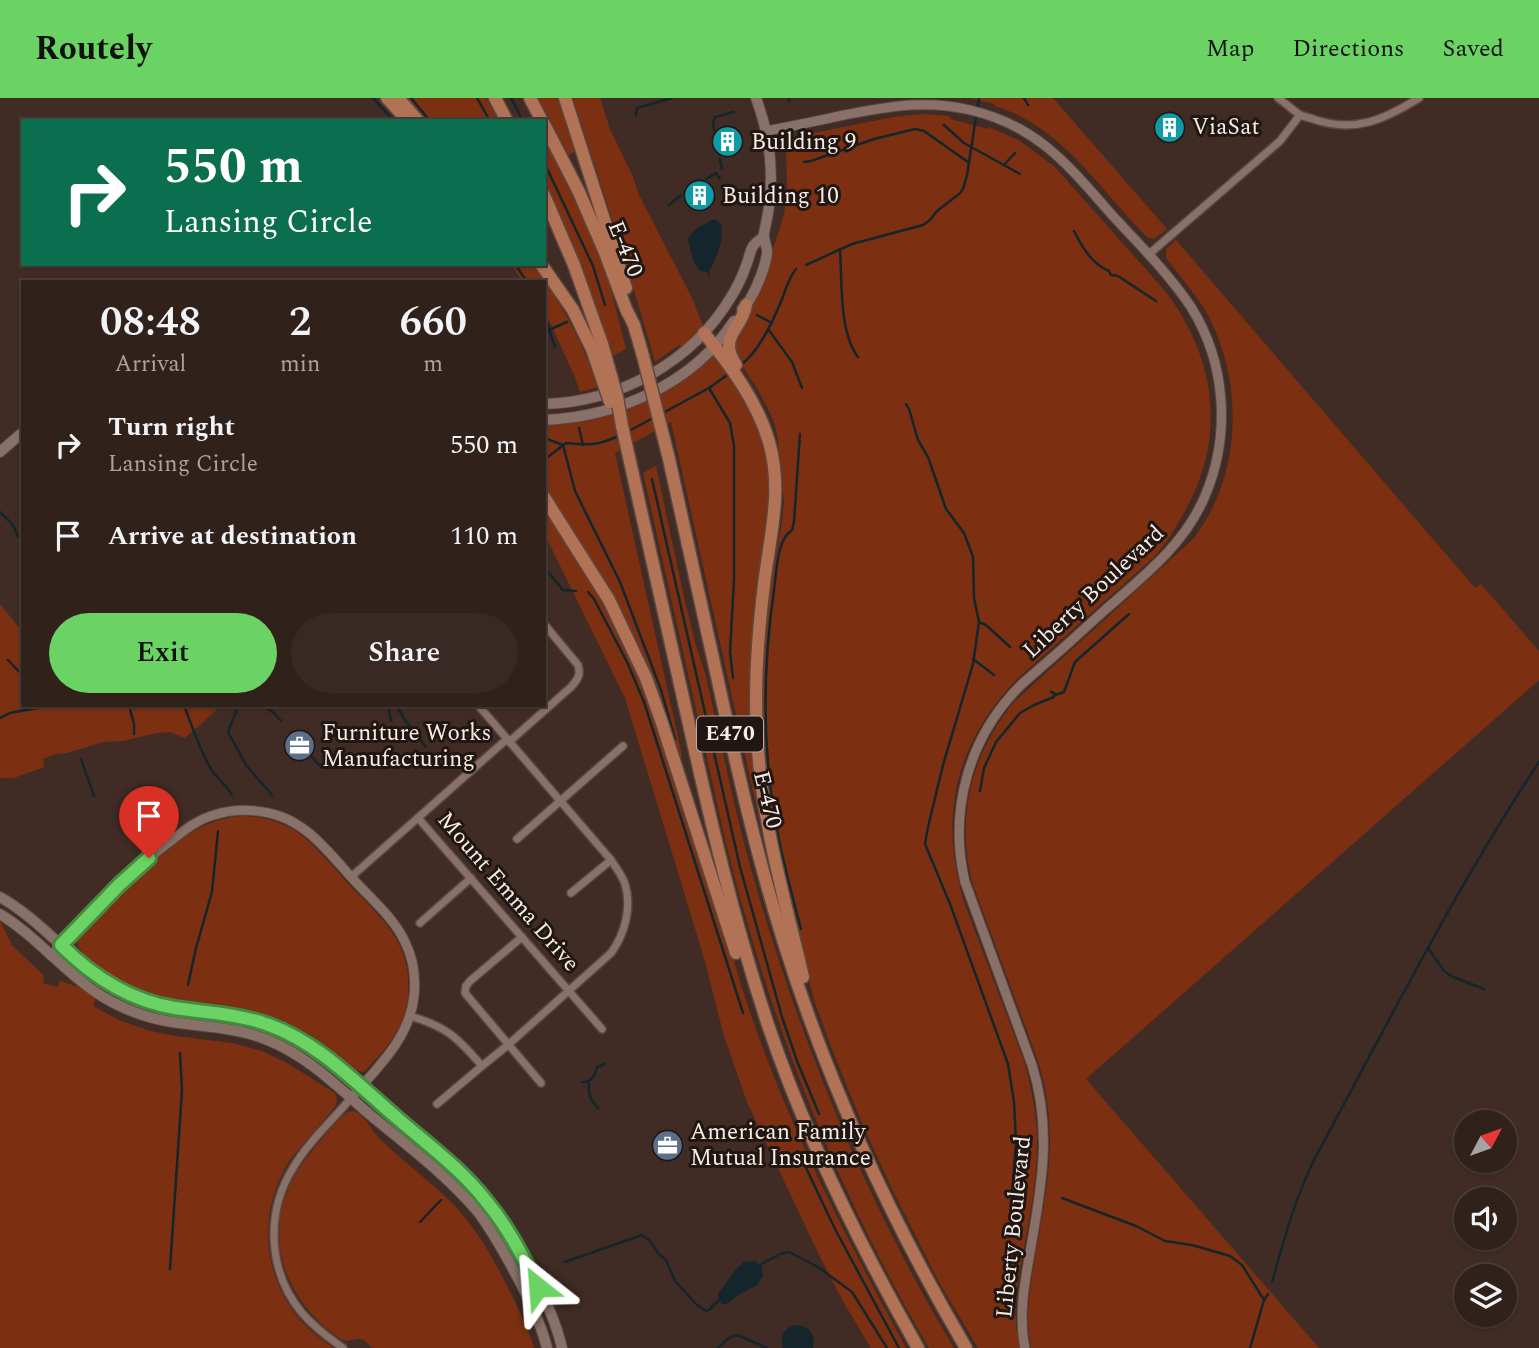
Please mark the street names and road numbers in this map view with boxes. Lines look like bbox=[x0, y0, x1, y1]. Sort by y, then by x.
street label: E-470 bbox=[598, 215, 652, 283]
street label: Liberty Boulevard bbox=[1015, 517, 1173, 667]
road number: E470 bbox=[697, 716, 763, 752]
street label: E-470 bbox=[743, 768, 791, 832]
street label: Mount Emma Drive bbox=[428, 804, 588, 980]
street label: Liberty Boulevard bbox=[987, 1134, 1041, 1320]

